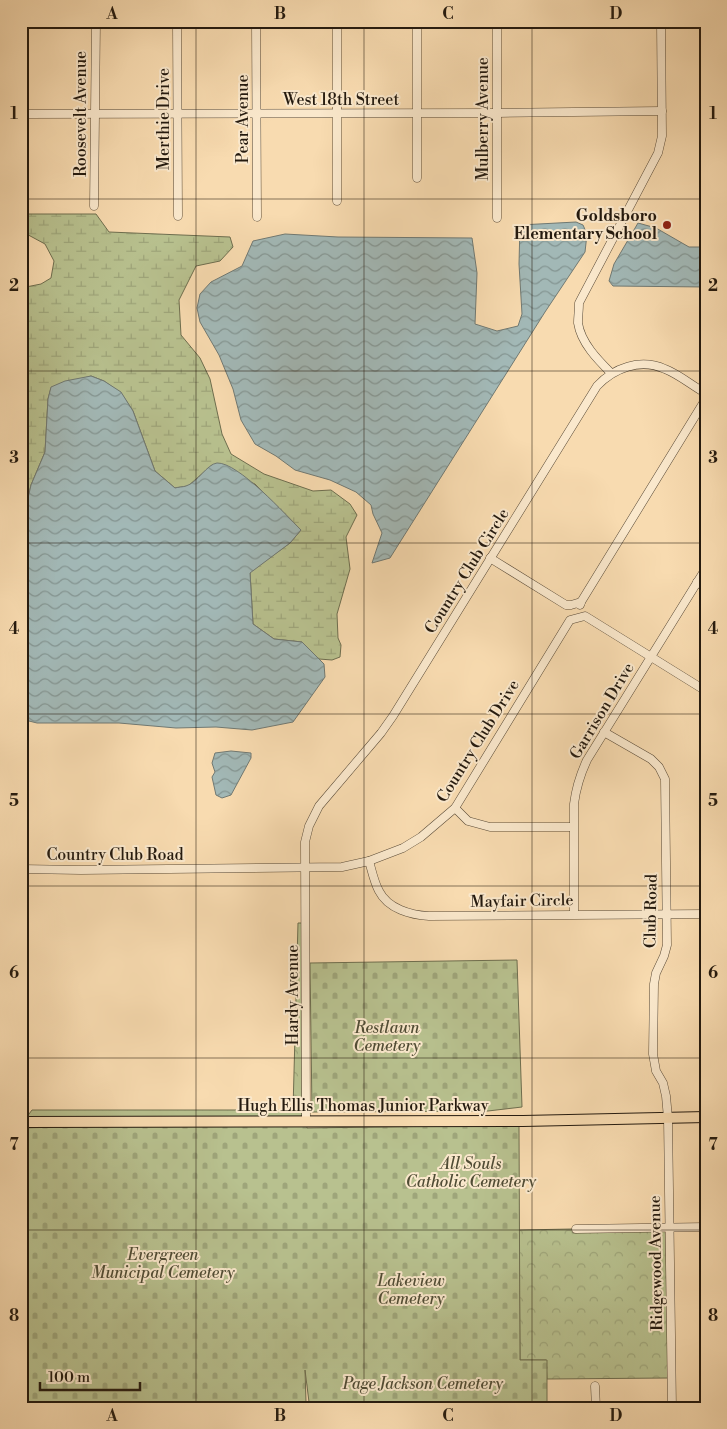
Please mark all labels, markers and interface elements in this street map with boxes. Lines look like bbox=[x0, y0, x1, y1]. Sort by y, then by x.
text: A bbox=[105, 4, 118, 24]
text: B bbox=[274, 4, 286, 24]
text: C bbox=[442, 4, 454, 24]
text: D bbox=[610, 4, 623, 24]
street label: Roosevelt Avenue bbox=[71, 51, 91, 177]
street label: Mulberry Avenue bbox=[473, 57, 493, 181]
street label: Merthie Drive bbox=[154, 68, 174, 170]
street label: Pear Avenue bbox=[233, 74, 253, 164]
street label: West 18th Street bbox=[282, 90, 399, 110]
text: 1 bbox=[10, 104, 18, 124]
text: 1 bbox=[709, 104, 717, 124]
place label: Goldsboro Elementary School bbox=[514, 206, 658, 244]
marker: Goldsboro Elementary School bbox=[661, 219, 673, 231]
text: 2 bbox=[9, 276, 19, 296]
text: 2 bbox=[708, 276, 718, 296]
text: 3 bbox=[9, 448, 19, 468]
text: 3 bbox=[708, 448, 718, 468]
street label: Country Club Circle bbox=[420, 505, 514, 637]
text: 4 bbox=[9, 619, 20, 639]
text: 4 bbox=[708, 619, 719, 639]
street label: Garrison Drive bbox=[565, 659, 639, 763]
street label: Country Club Drive bbox=[432, 676, 524, 806]
text: 5 bbox=[9, 791, 19, 811]
text: 5 bbox=[708, 791, 718, 811]
street label: Country Club Road bbox=[46, 845, 184, 865]
street label: Club Road bbox=[640, 874, 662, 948]
street label: Mayfair Circle bbox=[470, 890, 574, 912]
street label: Hardy Avenue bbox=[283, 945, 303, 1045]
text: 6 bbox=[9, 963, 19, 983]
text: 6 bbox=[708, 963, 718, 983]
park label: Restlawn Cemetery bbox=[353, 1018, 421, 1056]
street label: Hugh Ellis Thomas Junior Parkway bbox=[237, 1096, 489, 1116]
text: 7 bbox=[9, 1135, 19, 1155]
text: 7 bbox=[708, 1135, 718, 1155]
park label: All Souls Catholic Cemetery bbox=[406, 1154, 537, 1192]
street label: Ridgewood Avenue bbox=[645, 1195, 667, 1331]
park label: Evergreen Municipal Cemetery bbox=[91, 1245, 235, 1283]
park label: Lakeview Cemetery bbox=[376, 1271, 445, 1309]
text: 8 bbox=[9, 1306, 19, 1326]
text: 8 bbox=[708, 1306, 718, 1326]
scale bar bbox=[40, 1359, 140, 1391]
text: 100 m bbox=[48, 1368, 90, 1387]
park label: Page Jackson Cemetery bbox=[342, 1374, 504, 1394]
text: A bbox=[105, 1406, 118, 1426]
text: B bbox=[274, 1406, 286, 1426]
text: C bbox=[442, 1406, 454, 1426]
text: D bbox=[610, 1406, 623, 1426]

